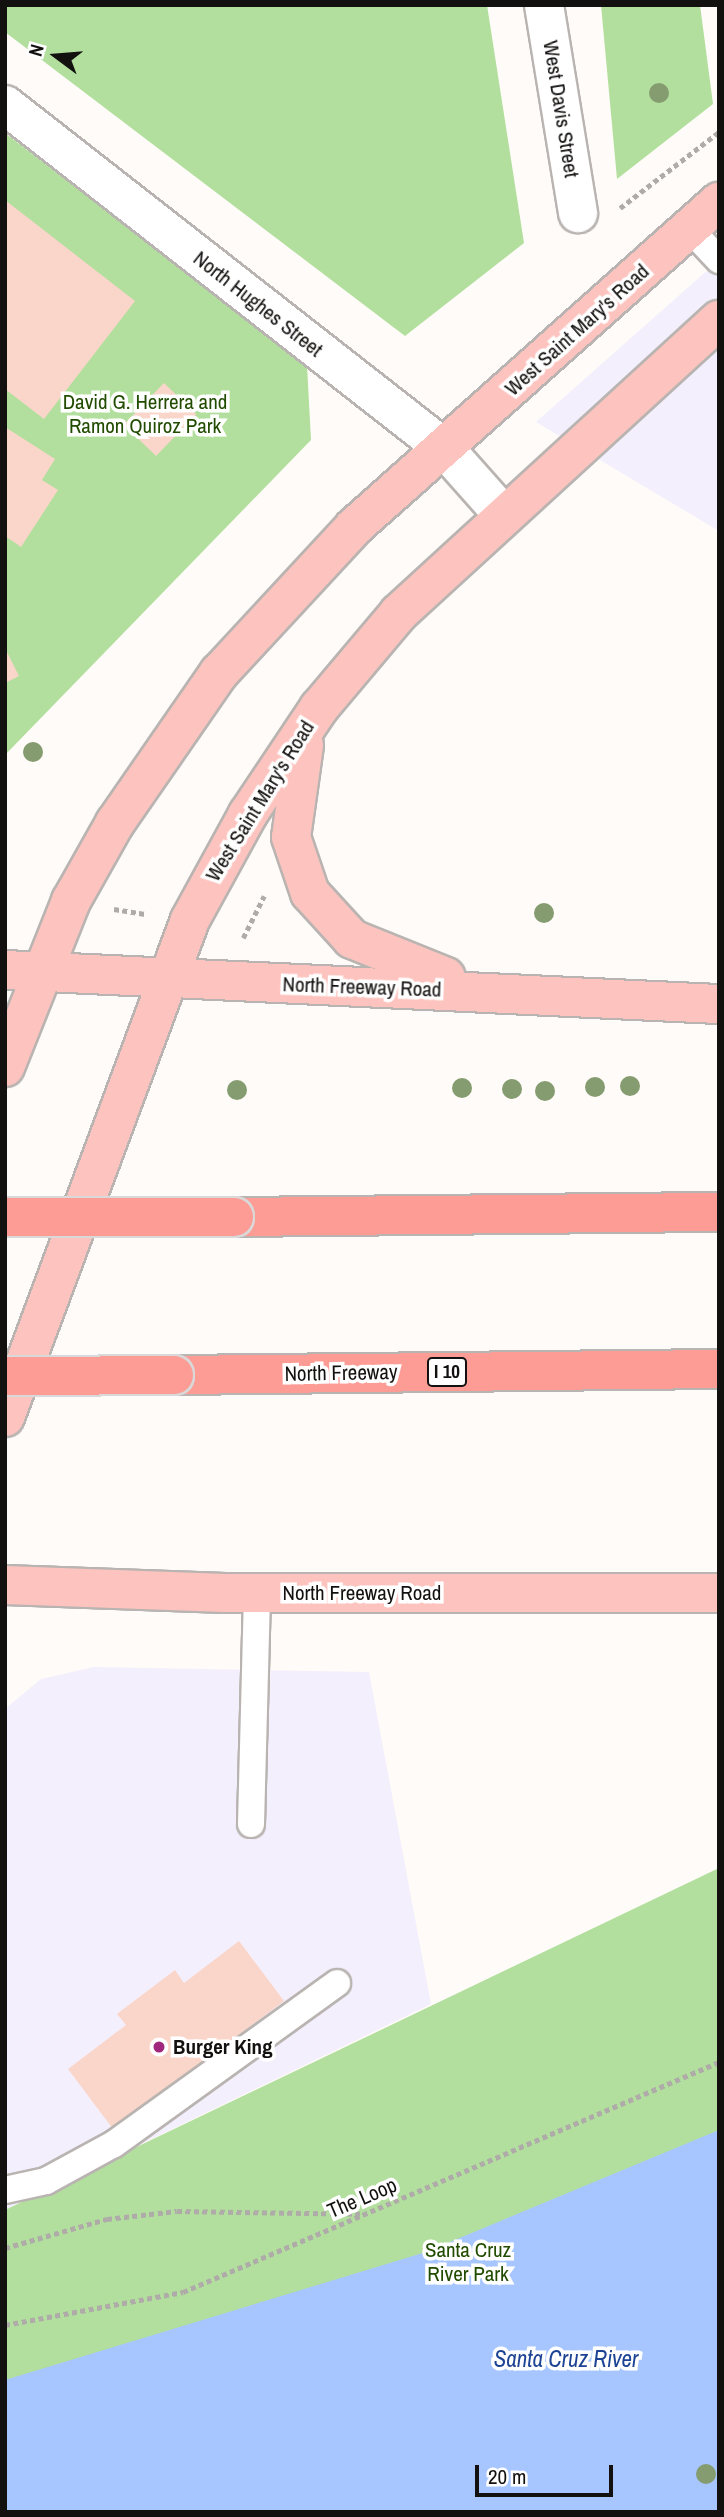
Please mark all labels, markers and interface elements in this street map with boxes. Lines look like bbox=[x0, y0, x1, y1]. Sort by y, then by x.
north arrow bbox=[21, 21, 91, 91]
street label: West Davis Street bbox=[538, 39, 584, 179]
text: N bbox=[22, 41, 50, 59]
street label: North Hughes Street bbox=[188, 246, 328, 362]
street label: West Saint Mary's Road bbox=[500, 259, 654, 401]
park label: David G. Herrera and Ramon Quiroz Park bbox=[63, 389, 227, 439]
street label: West Saint Mary's Road bbox=[200, 716, 320, 886]
street label: North Freeway Road bbox=[282, 972, 442, 1002]
road number: I 10 bbox=[426, 1356, 468, 1388]
street label: North Freeway bbox=[284, 1359, 398, 1387]
street label: North Freeway Road bbox=[283, 1580, 441, 1606]
place label: Burger King bbox=[173, 2034, 272, 2060]
marker: Burger King bbox=[151, 2039, 167, 2055]
street label: The Loop bbox=[324, 2172, 400, 2224]
park label: Santa Cruz River Park bbox=[425, 2237, 511, 2287]
water label: Santa Cruz River bbox=[494, 2345, 638, 2373]
scale bar bbox=[479, 2450, 617, 2494]
text: 20 m bbox=[488, 2462, 526, 2491]

